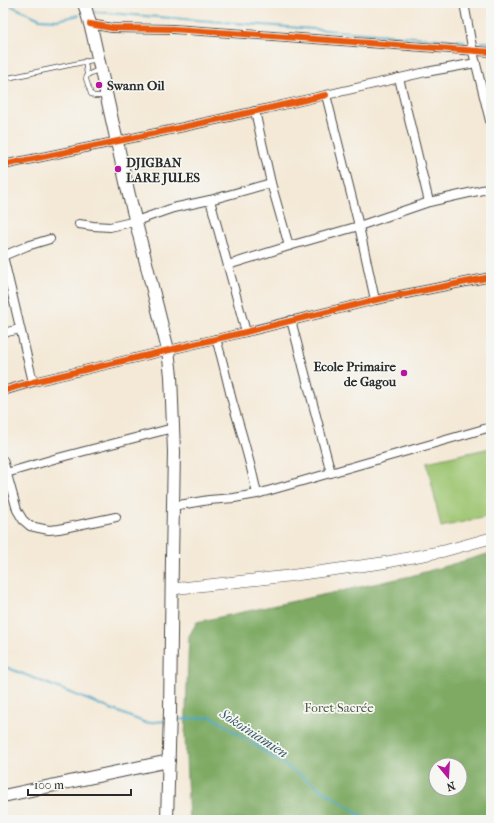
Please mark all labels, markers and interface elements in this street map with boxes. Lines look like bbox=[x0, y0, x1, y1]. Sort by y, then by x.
place label: Swann Oil bbox=[107, 78, 165, 93]
marker: Swann Oil bbox=[94, 80, 104, 90]
place label: DJIGBAN LARE JULES bbox=[126, 155, 200, 186]
marker: DJIGBAN LARE JULES bbox=[113, 164, 123, 174]
place label: Ecole Primaire de Gagou bbox=[313, 359, 397, 390]
marker: Ecole Primaire de Gagou bbox=[399, 368, 409, 378]
park label: Foret Sacrée bbox=[304, 700, 374, 715]
water label: Sokoiniamien bbox=[216, 705, 291, 762]
north arrow bbox=[428, 757, 468, 797]
scale bar bbox=[28, 771, 131, 797]
text: 100 m bbox=[34, 778, 64, 792]
text: N bbox=[444, 779, 457, 794]

